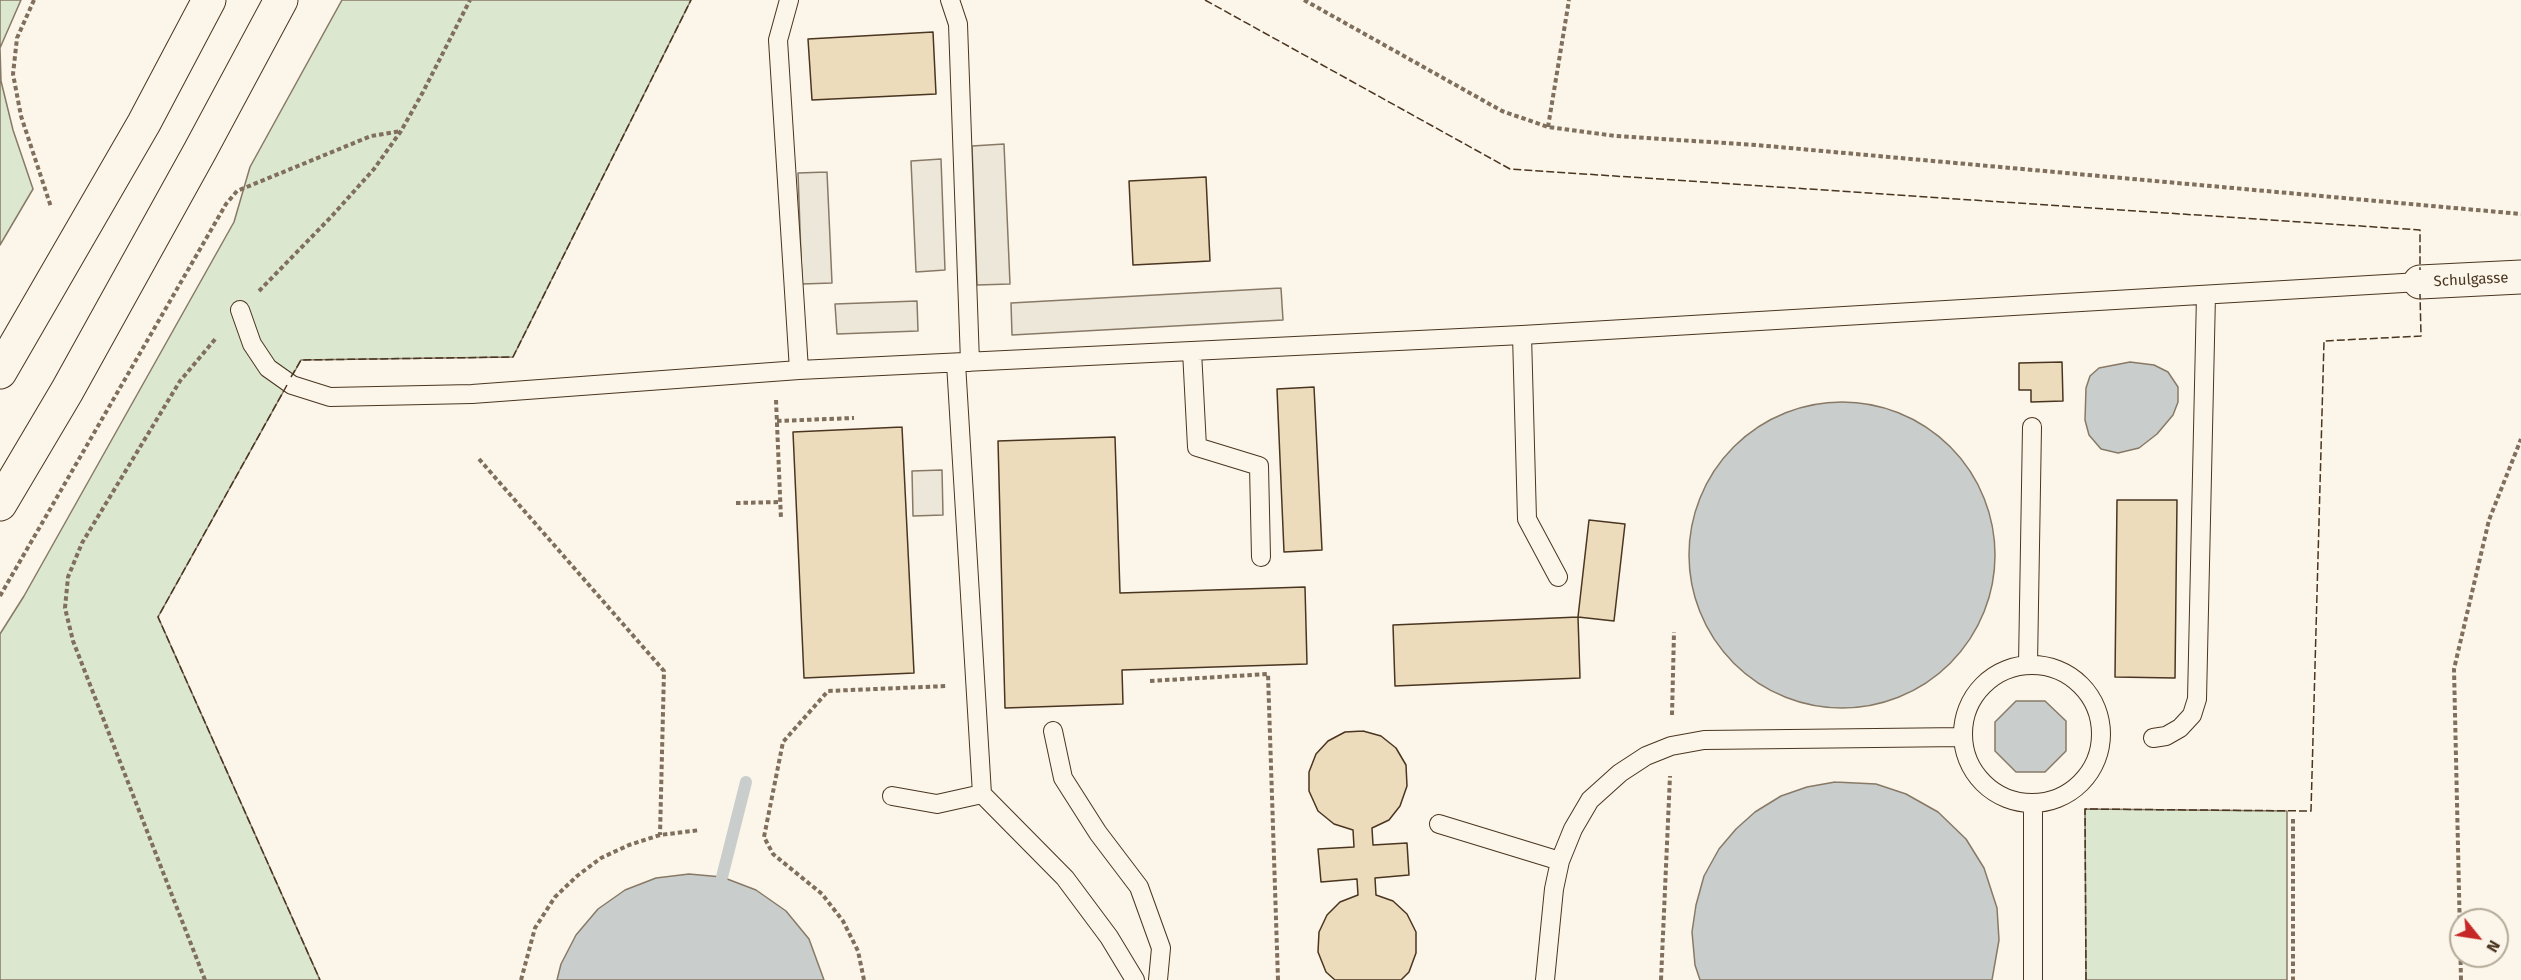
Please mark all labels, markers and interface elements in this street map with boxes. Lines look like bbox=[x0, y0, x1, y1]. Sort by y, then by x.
street label: Schulgasse bbox=[2433, 269, 2509, 291]
north arrow bbox=[2449, 908, 2509, 968]
text: N bbox=[2482, 937, 2504, 956]

